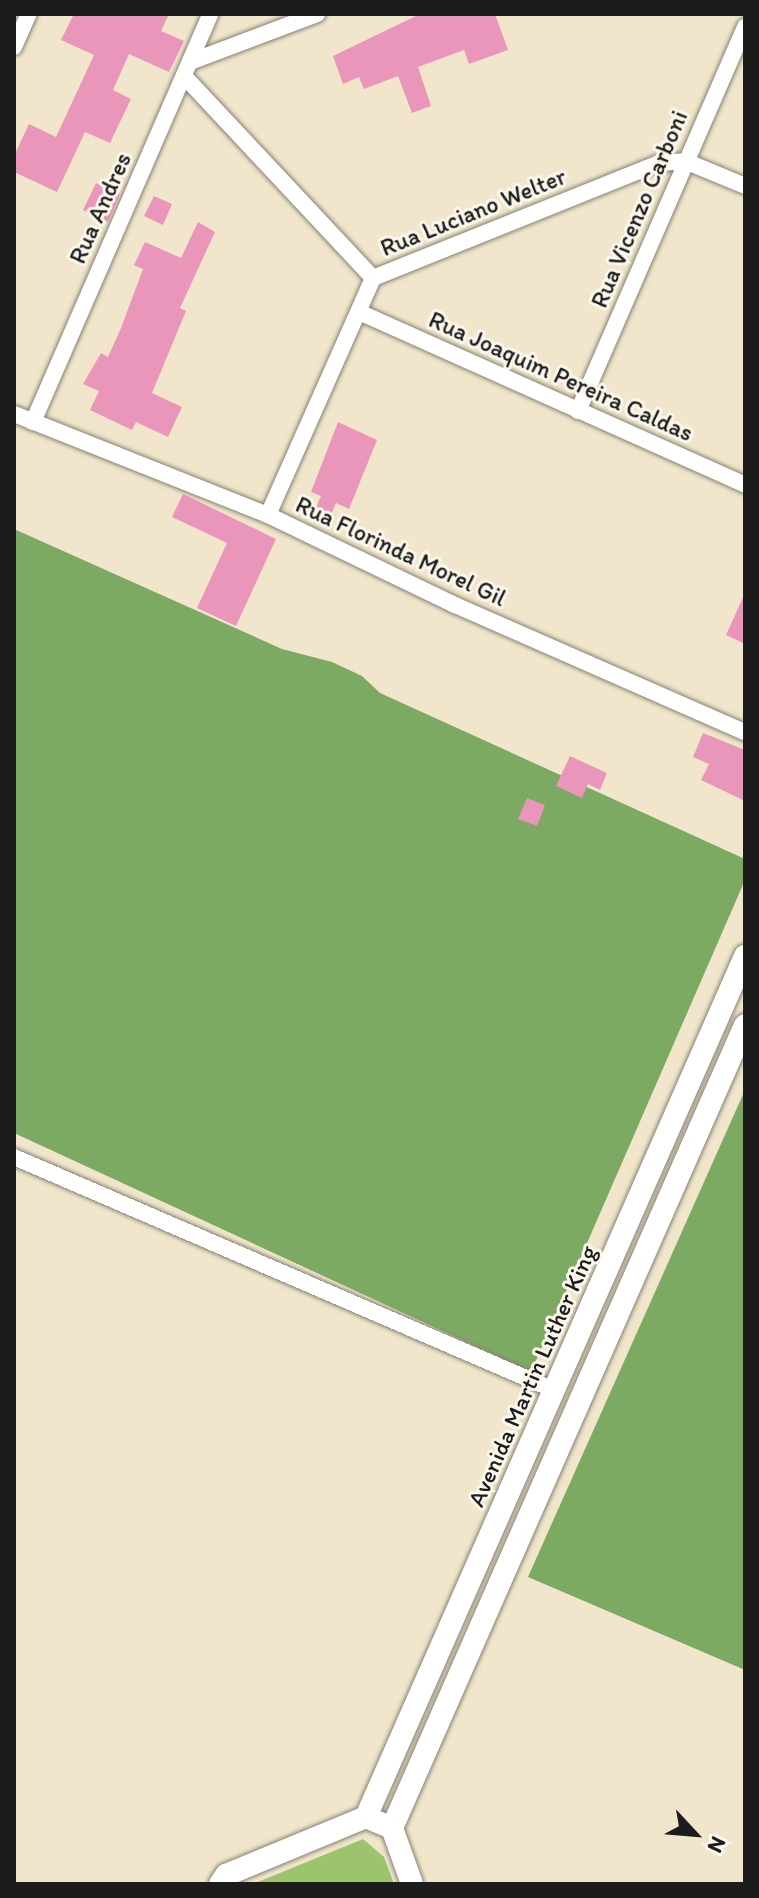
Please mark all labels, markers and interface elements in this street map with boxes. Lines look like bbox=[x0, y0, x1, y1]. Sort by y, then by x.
street label: Rua Vicenzo Carboni bbox=[584, 106, 694, 312]
street label: Rua Andres bbox=[63, 148, 137, 268]
street label: Rua Luciano Welter bbox=[376, 161, 570, 263]
street label: Rua Joaquim Pereira Caldas bbox=[425, 305, 697, 447]
street label: Rua Florinda Morel Gil bbox=[291, 489, 511, 613]
street label: Avenida Martin Luther King bbox=[461, 1241, 603, 1511]
north arrow bbox=[655, 1794, 735, 1874]
text: N bbox=[702, 1832, 732, 1857]

